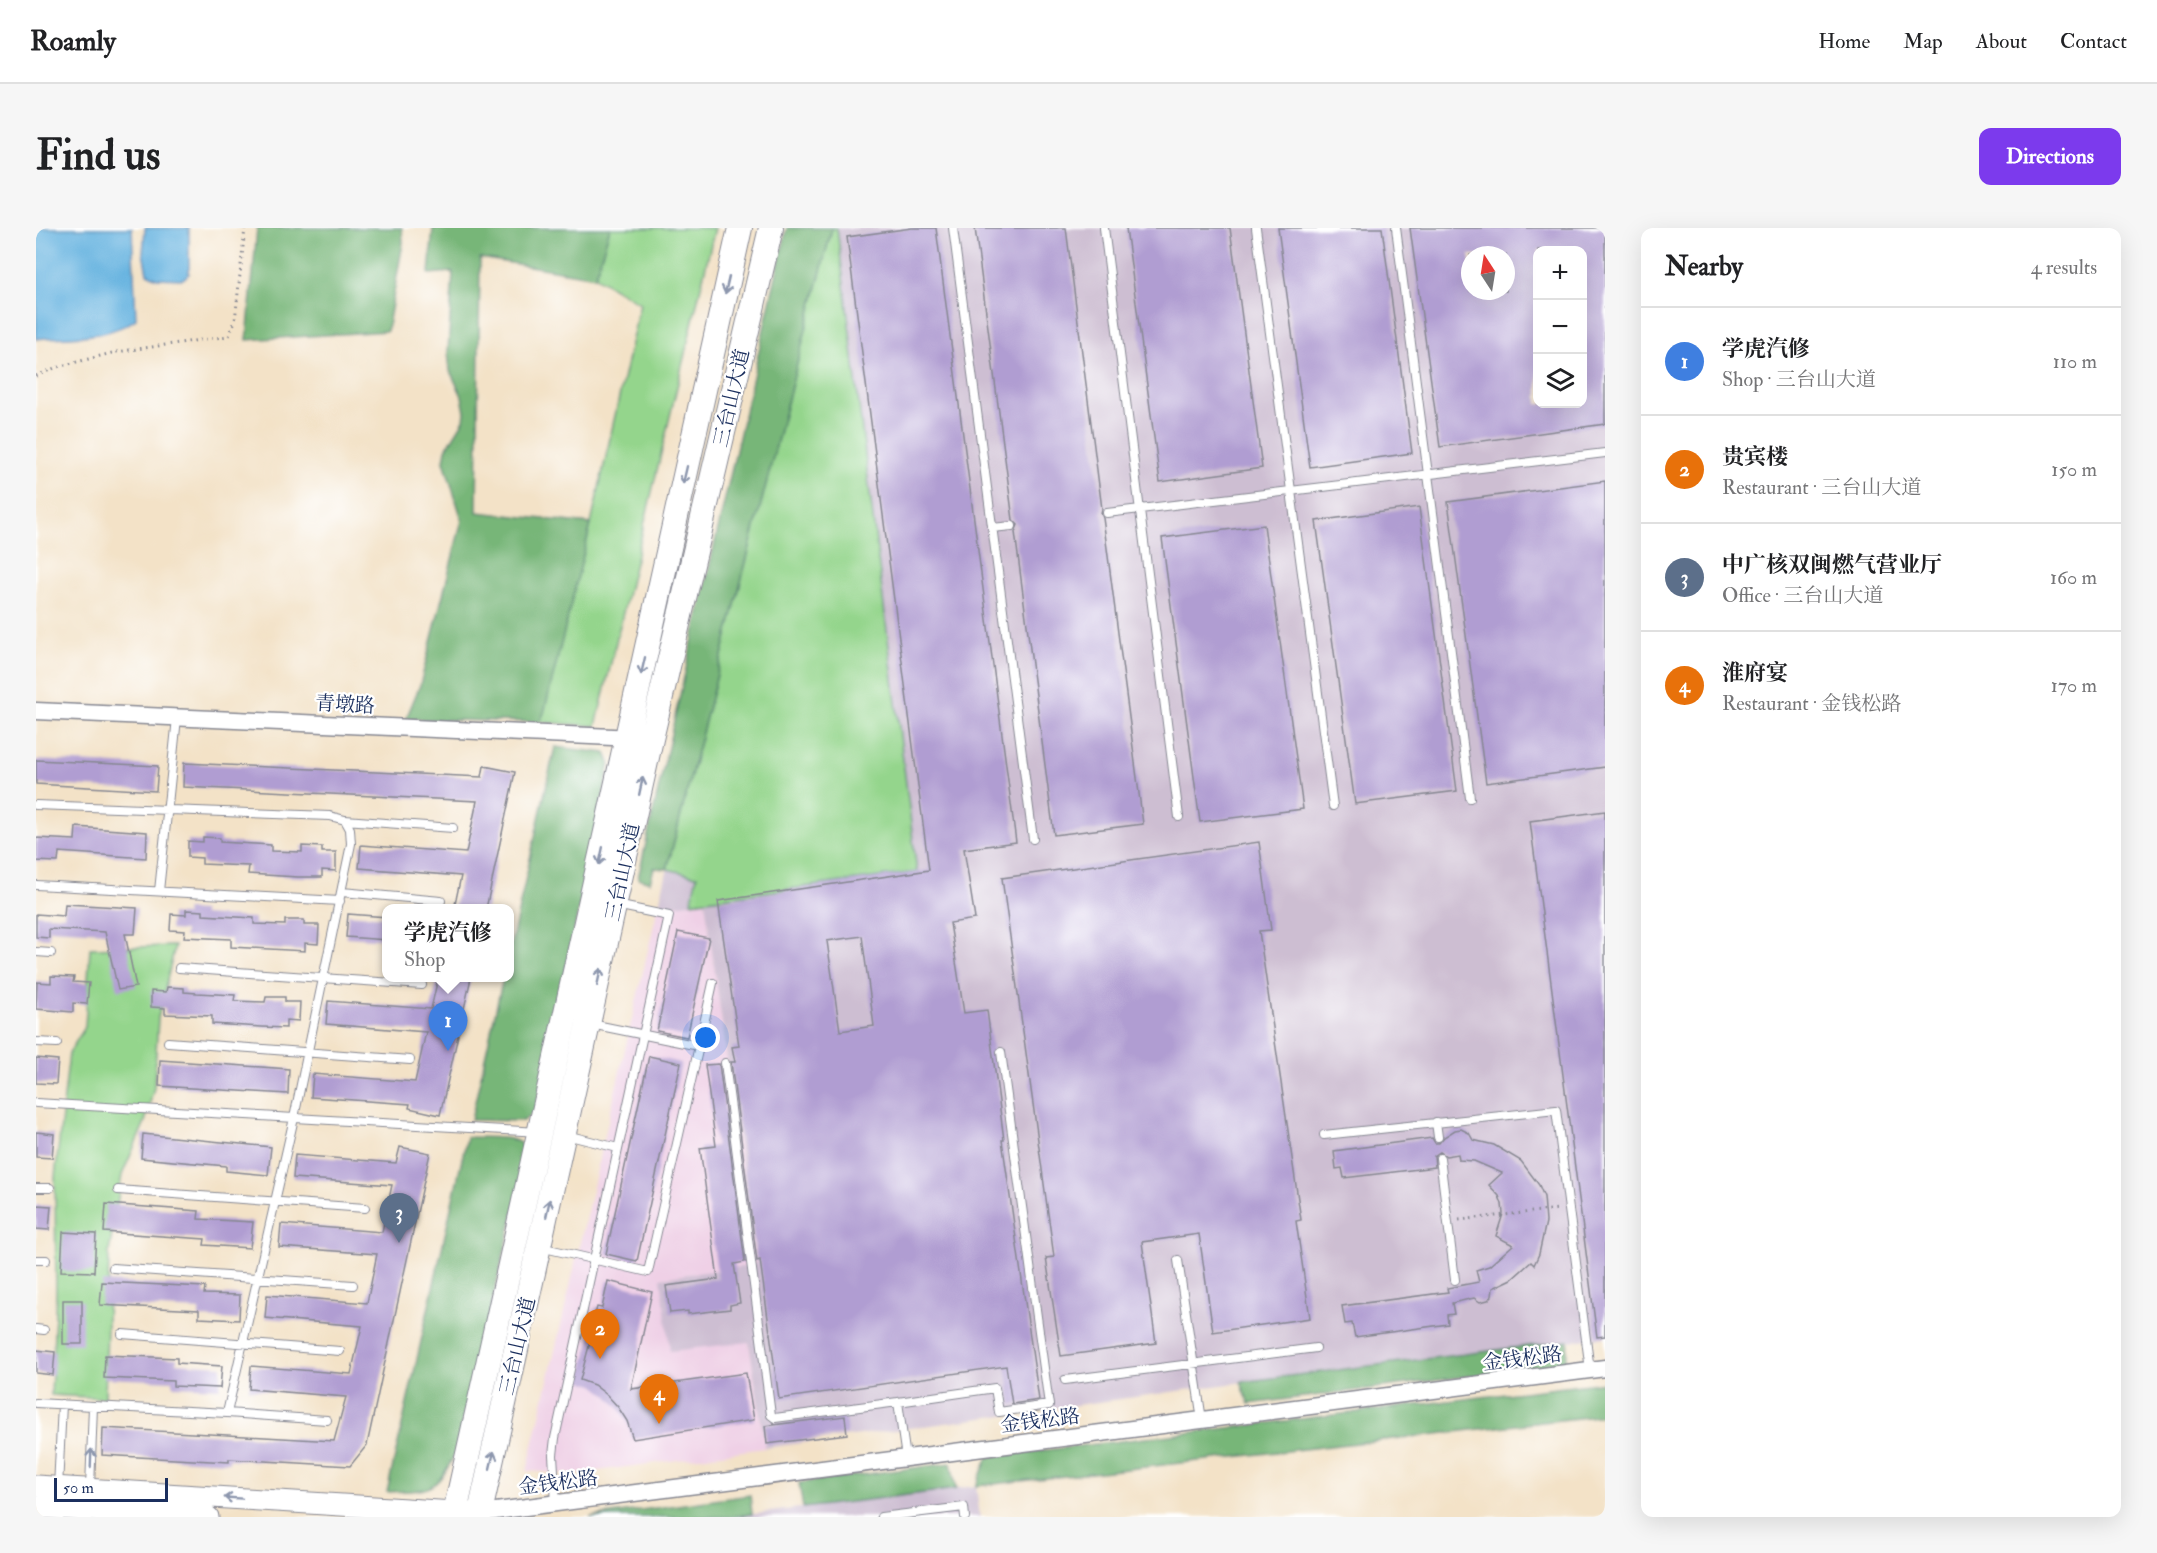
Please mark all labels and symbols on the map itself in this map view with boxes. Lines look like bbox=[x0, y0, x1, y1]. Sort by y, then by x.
north arrow bbox=[1461, 246, 1515, 300]
one-way arrow bbox=[721, 275, 733, 294]
street label: 三台山大道 bbox=[708, 347, 755, 450]
one-way arrow bbox=[679, 465, 690, 485]
one-way arrow bbox=[636, 656, 648, 675]
street label: 青墩路 bbox=[314, 690, 376, 719]
one-way arrow bbox=[635, 777, 647, 796]
street label: 三台山大道 bbox=[600, 821, 645, 924]
one-way arrow bbox=[594, 846, 606, 865]
one-way arrow bbox=[593, 967, 605, 986]
pin: 1 bbox=[428, 1002, 468, 1051]
your location bbox=[691, 1023, 720, 1052]
pin: 3 bbox=[380, 1194, 418, 1243]
one-way arrow bbox=[542, 1199, 554, 1218]
street label: 三台山大道 bbox=[494, 1295, 541, 1398]
pin: 2 bbox=[580, 1310, 620, 1359]
street label: 金钱松路 bbox=[1481, 1341, 1563, 1376]
pin: 4 bbox=[640, 1374, 678, 1424]
street label: 金钱松路 bbox=[999, 1403, 1081, 1438]
one-way arrow bbox=[85, 1448, 97, 1468]
one-way arrow bbox=[486, 1451, 498, 1470]
street label: 金钱松路 bbox=[517, 1465, 599, 1500]
scale bar bbox=[54, 1475, 168, 1502]
one-way arrow bbox=[223, 1492, 243, 1503]

